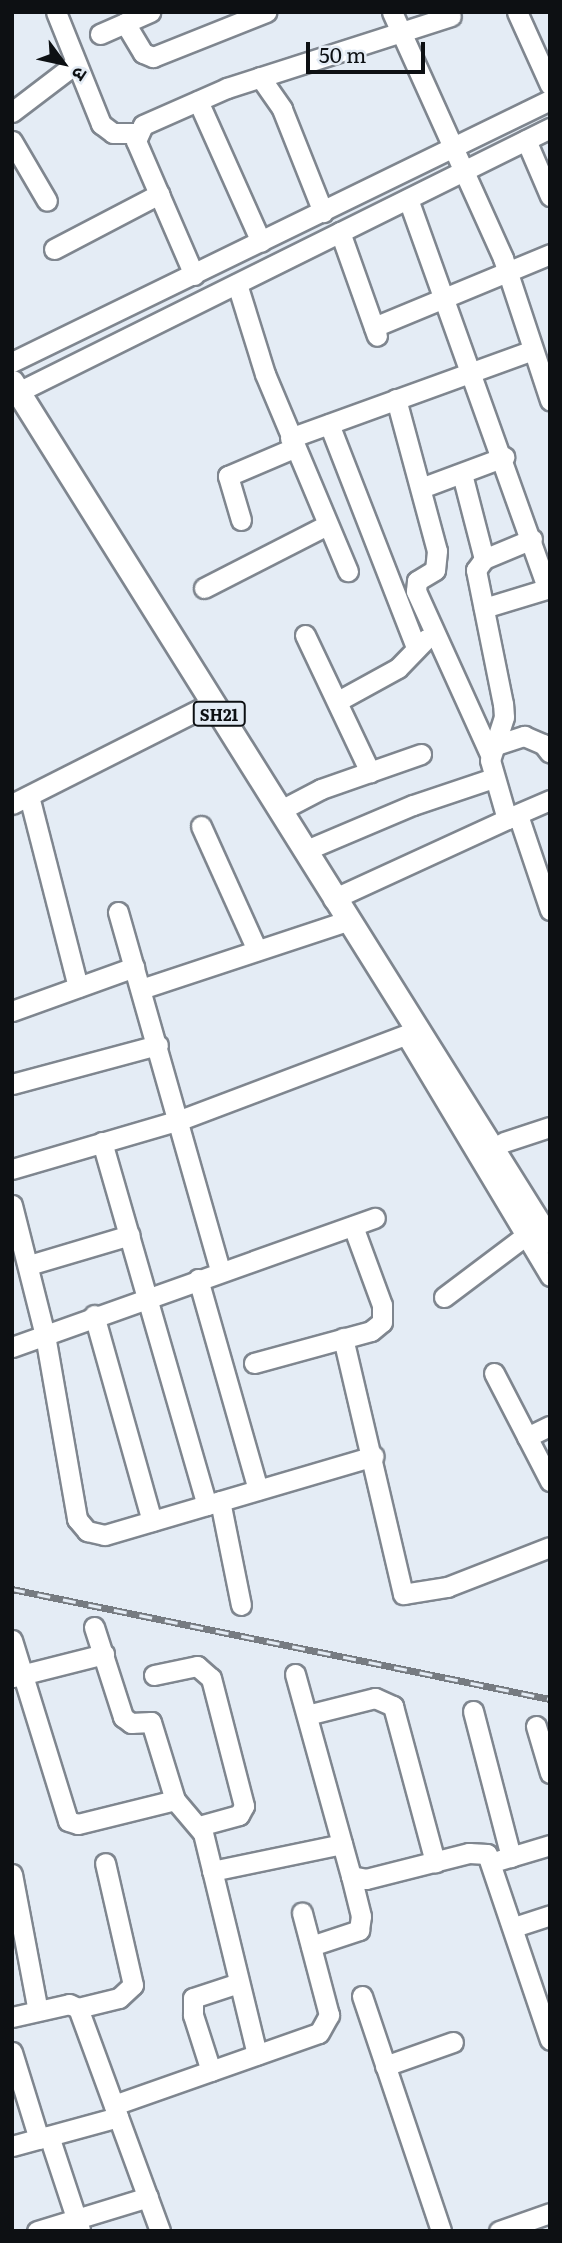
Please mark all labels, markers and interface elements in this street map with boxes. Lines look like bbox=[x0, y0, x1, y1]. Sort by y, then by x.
north arrow bbox=[28, 28, 98, 98]
scale bar bbox=[310, 28, 429, 72]
text: 50 m bbox=[319, 38, 366, 69]
text: उ bbox=[66, 62, 95, 87]
road number: SH21 bbox=[193, 702, 245, 726]

